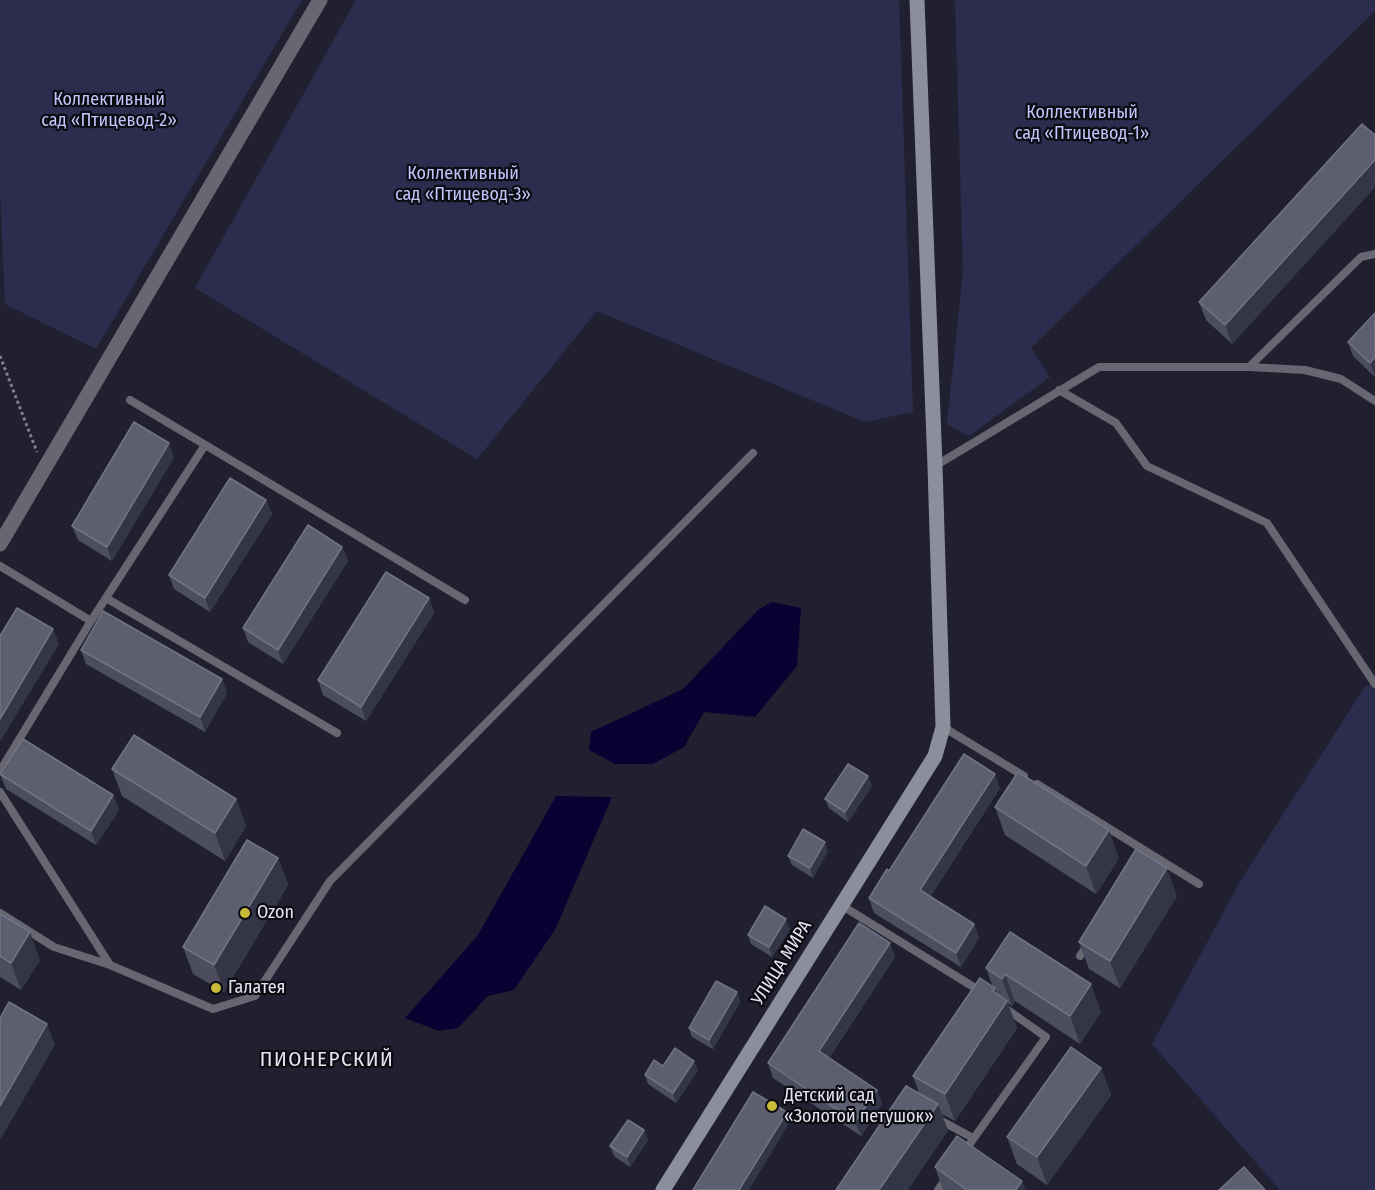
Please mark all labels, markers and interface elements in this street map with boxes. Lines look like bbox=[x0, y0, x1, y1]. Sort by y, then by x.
park label: Коллективный сад «Птицевод-2» bbox=[41, 89, 177, 132]
park label: Коллективный сад «Птицевод-1» bbox=[1015, 102, 1149, 144]
park label: Коллективный сад «Птицевод-3» bbox=[395, 163, 531, 206]
place label: Ozon bbox=[257, 902, 294, 924]
marker: Ozon bbox=[238, 906, 252, 920]
street label: УЛИЦА МИРА bbox=[747, 917, 817, 1009]
place label: Галатея bbox=[228, 977, 286, 999]
marker: Галатея bbox=[209, 981, 223, 995]
district label: ПИОНЕРСКИЙ bbox=[260, 1047, 394, 1073]
place label: Детский сад «Золотой петушок» bbox=[784, 1085, 934, 1128]
marker: Детский сад «Золотой петушок» bbox=[765, 1099, 779, 1113]

